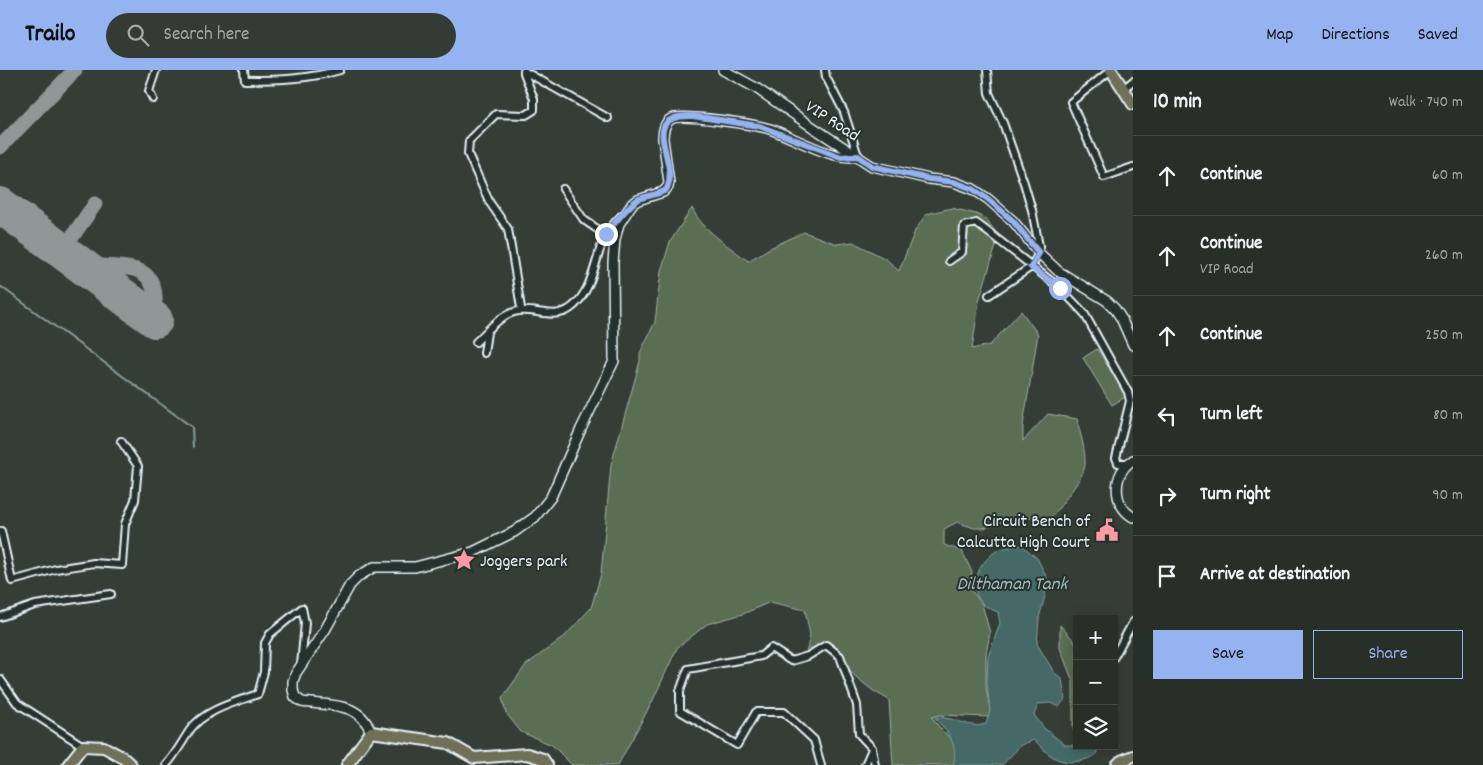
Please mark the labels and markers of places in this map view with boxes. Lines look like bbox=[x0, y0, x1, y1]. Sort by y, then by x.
place label: Circuit Bench of Calcutta High Court bbox=[957, 510, 1091, 556]
public building icon: Circuit Bench of Calcutta High Court bbox=[1094, 517, 1120, 543]
place icon: Joggers park bbox=[451, 547, 477, 573]
place label: Joggers park bbox=[480, 550, 567, 575]

